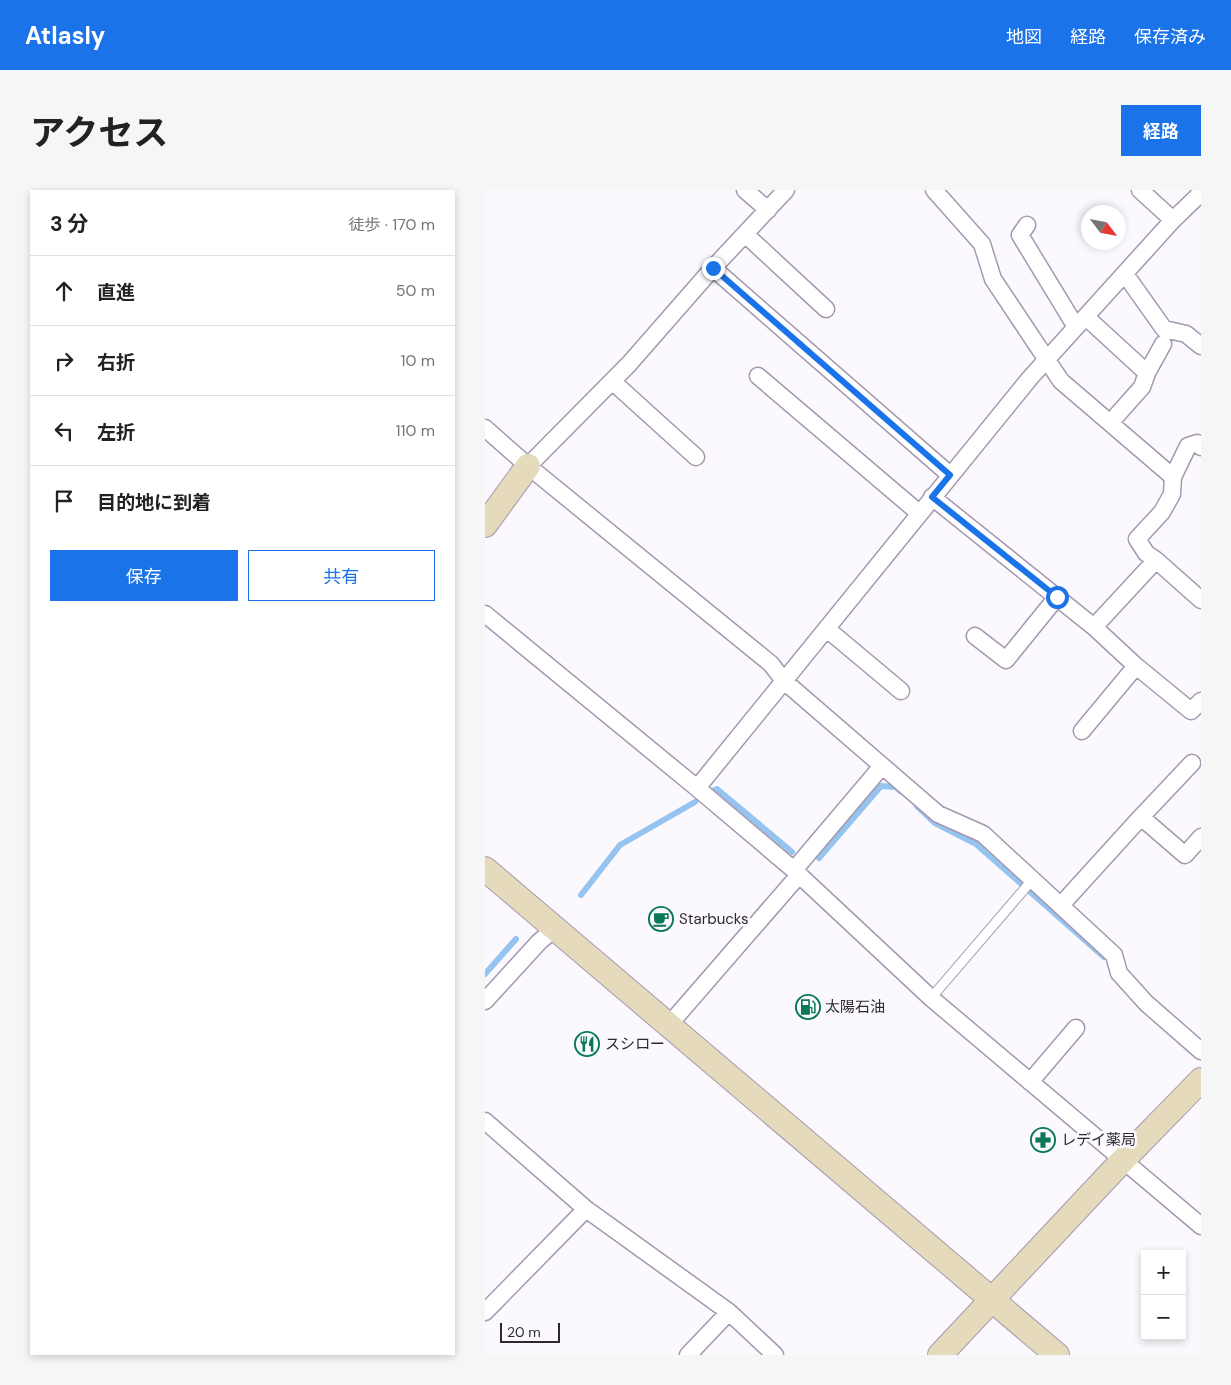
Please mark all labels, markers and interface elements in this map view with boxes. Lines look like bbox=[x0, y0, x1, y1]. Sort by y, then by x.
text: Atlasly bbox=[25, 20, 105, 51]
text: 地図 bbox=[1006, 25, 1042, 49]
text: 経路 bbox=[1070, 25, 1106, 49]
text: 保存済み bbox=[1134, 25, 1206, 49]
button: 経路 bbox=[1121, 105, 1201, 156]
text: アクセス bbox=[30, 110, 168, 156]
north arrow bbox=[1081, 205, 1126, 250]
text: 3 分 bbox=[50, 210, 89, 238]
text: 徒歩 · 170 m bbox=[349, 214, 435, 235]
route end bbox=[702, 257, 725, 280]
icon: ahead bbox=[50, 277, 78, 305]
text: 直進 bbox=[97, 280, 135, 305]
text: 50 m bbox=[396, 280, 435, 301]
icon: right bbox=[50, 347, 78, 375]
text: 右折 bbox=[97, 350, 135, 375]
text: 10 m bbox=[401, 350, 435, 371]
icon: left bbox=[50, 417, 78, 445]
text: 左折 bbox=[97, 420, 135, 445]
text: 110 m bbox=[396, 420, 435, 441]
icon: arrive bbox=[50, 487, 78, 515]
text: 目的地に到着 bbox=[97, 490, 211, 515]
button: 保存 bbox=[50, 550, 238, 601]
button: 共有 bbox=[248, 550, 435, 601]
route start bbox=[1046, 586, 1069, 609]
cafe icon: Starbucks bbox=[648, 906, 674, 932]
place label: Starbucks bbox=[679, 909, 749, 929]
fuel station icon: 太陽石油 bbox=[795, 994, 821, 1020]
place label: 太陽石油 bbox=[825, 997, 885, 1017]
restaurant icon: スシロー bbox=[574, 1031, 600, 1057]
place label: スシロー bbox=[605, 1034, 665, 1054]
pharmacy icon: レデイ薬局 bbox=[1030, 1127, 1056, 1153]
place label: レデイ薬局 bbox=[1061, 1130, 1136, 1150]
map controls bbox=[1141, 1250, 1186, 1340]
button: + bbox=[1141, 1250, 1186, 1295]
button: − bbox=[1141, 1295, 1186, 1340]
scale bar bbox=[500, 1320, 560, 1343]
text: 20 m bbox=[507, 1323, 541, 1341]

